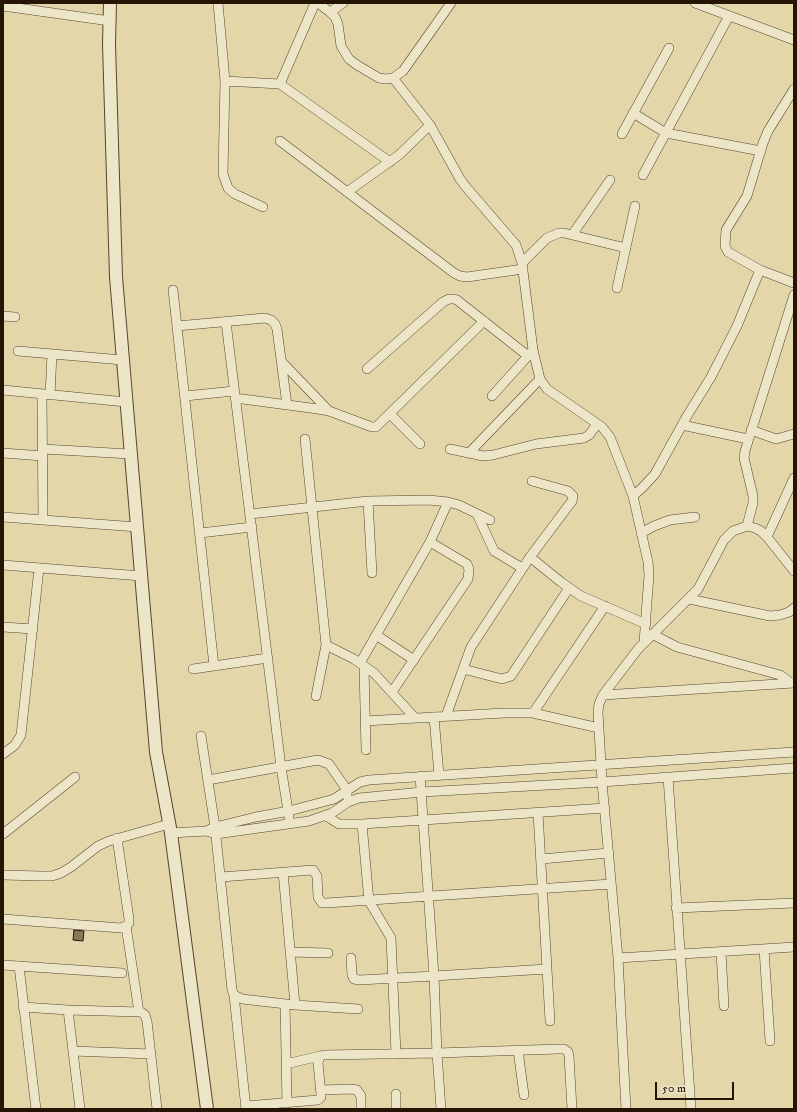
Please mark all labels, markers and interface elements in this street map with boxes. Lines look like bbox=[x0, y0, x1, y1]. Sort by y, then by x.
scale bar bbox=[657, 1074, 736, 1100]
text: 50 m bbox=[662, 1081, 686, 1096]

